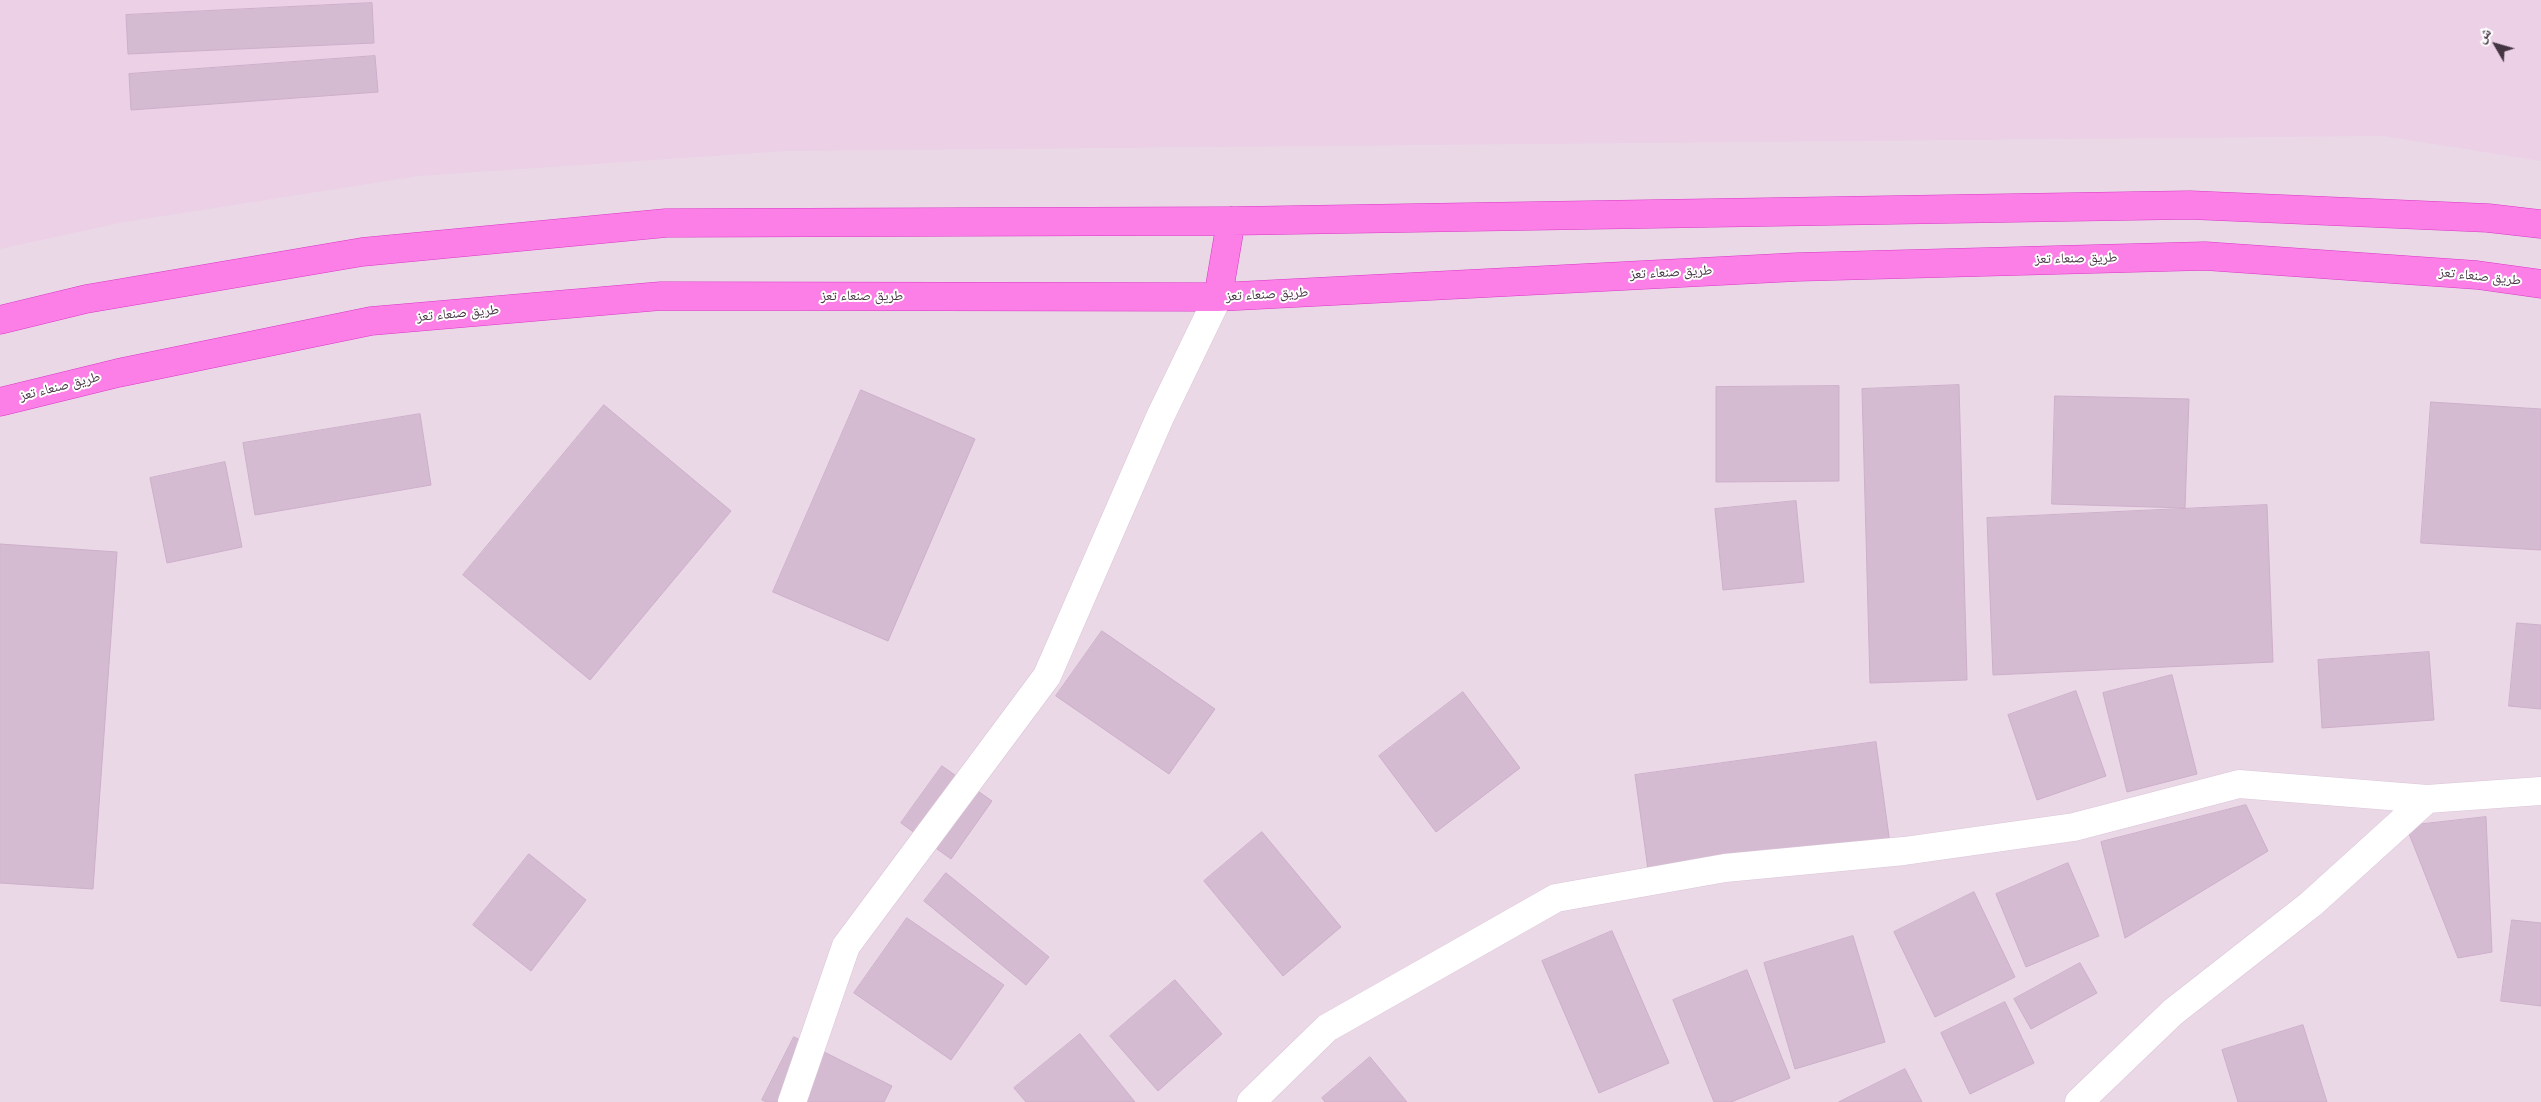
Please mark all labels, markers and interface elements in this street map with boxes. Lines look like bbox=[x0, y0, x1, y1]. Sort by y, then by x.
north arrow bbox=[2471, 20, 2521, 70]
text: ش bbox=[2472, 24, 2496, 47]
street label: طريق صنعاء تعز bbox=[2035, 250, 2117, 268]
street label: طريق صنعاء تعز bbox=[1629, 262, 1713, 284]
street label: طريق صنعاء تعز bbox=[2438, 264, 2522, 290]
street label: طريق صنعاء تعز bbox=[1225, 284, 1309, 306]
street label: طريق صنعاء تعز bbox=[821, 289, 903, 305]
street label: طريق صنعاء تعز bbox=[416, 302, 500, 326]
street label: طريق صنعاء تعز bbox=[18, 369, 102, 405]

